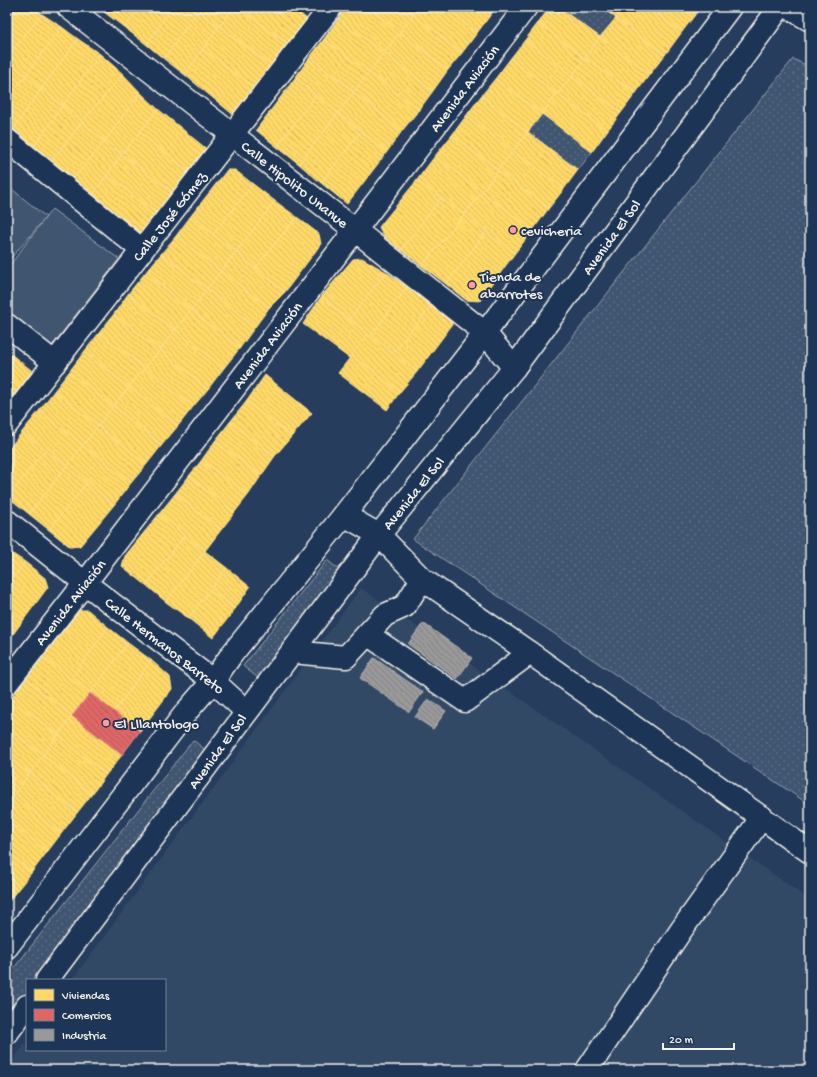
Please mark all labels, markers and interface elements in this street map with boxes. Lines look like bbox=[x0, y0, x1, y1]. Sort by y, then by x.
street label: Avenida Aviación bbox=[427, 42, 504, 136]
street label: Calle Hipolito Unanue bbox=[236, 138, 351, 233]
street label: Calle José Gómez bbox=[130, 168, 212, 266]
street label: Avenida El Sol bbox=[579, 197, 646, 279]
place label: cevicheria bbox=[521, 223, 582, 241]
marker: cevicheria bbox=[508, 225, 518, 235]
place label: Tienda de abarrotes bbox=[479, 269, 543, 304]
marker: Tienda de abarrotes bbox=[467, 280, 477, 290]
street label: Avenida Aviación bbox=[230, 299, 307, 393]
street label: Avenida El Sol bbox=[380, 454, 449, 534]
street label: Avenida Aviación bbox=[32, 556, 111, 650]
street label: Calle Hermanos Barreto bbox=[100, 594, 227, 699]
street label: Avenida El Sol bbox=[185, 711, 252, 793]
place label: El Lllantologo bbox=[114, 716, 199, 734]
marker: El Lllantologo bbox=[101, 718, 111, 728]
legend bbox=[26, 979, 166, 1051]
text: Viviendas bbox=[61, 990, 110, 1004]
text: Comercios bbox=[62, 1010, 112, 1024]
scale bar bbox=[663, 1025, 734, 1051]
text: Industria bbox=[62, 1030, 106, 1044]
text: 20 m bbox=[669, 1034, 694, 1048]

